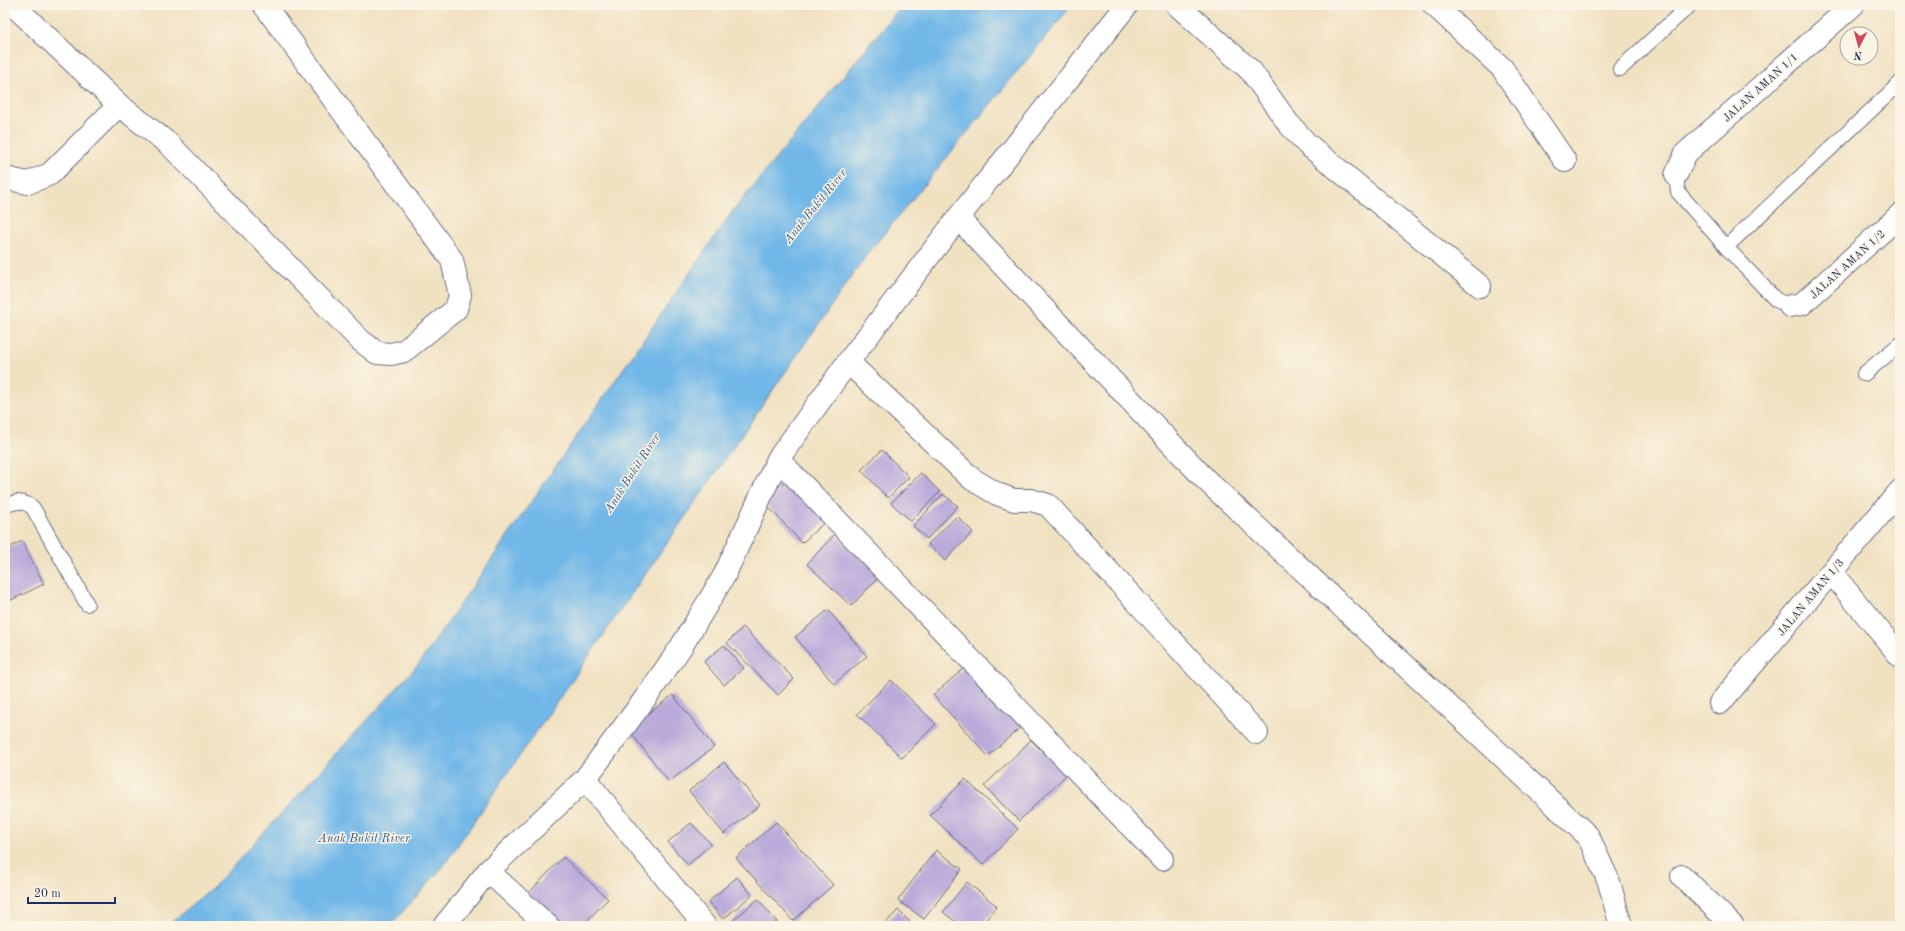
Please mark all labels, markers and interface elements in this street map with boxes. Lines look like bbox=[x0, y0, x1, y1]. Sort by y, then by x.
north arrow bbox=[1839, 26, 1879, 66]
text: N bbox=[1853, 48, 1863, 60]
street label: JALAN AMAN 1/1 bbox=[1722, 52, 1800, 124]
water label: Anak Bukit River bbox=[782, 166, 850, 247]
street label: JALAN AMAN 1/2 bbox=[1809, 229, 1887, 301]
water label: Anak Bukit River bbox=[602, 431, 663, 516]
street label: JALAN AMAN 1/3 bbox=[1776, 558, 1846, 638]
water label: Anak Bukit River bbox=[317, 833, 411, 845]
scale bar bbox=[28, 879, 115, 905]
text: 20 m bbox=[34, 888, 61, 900]

